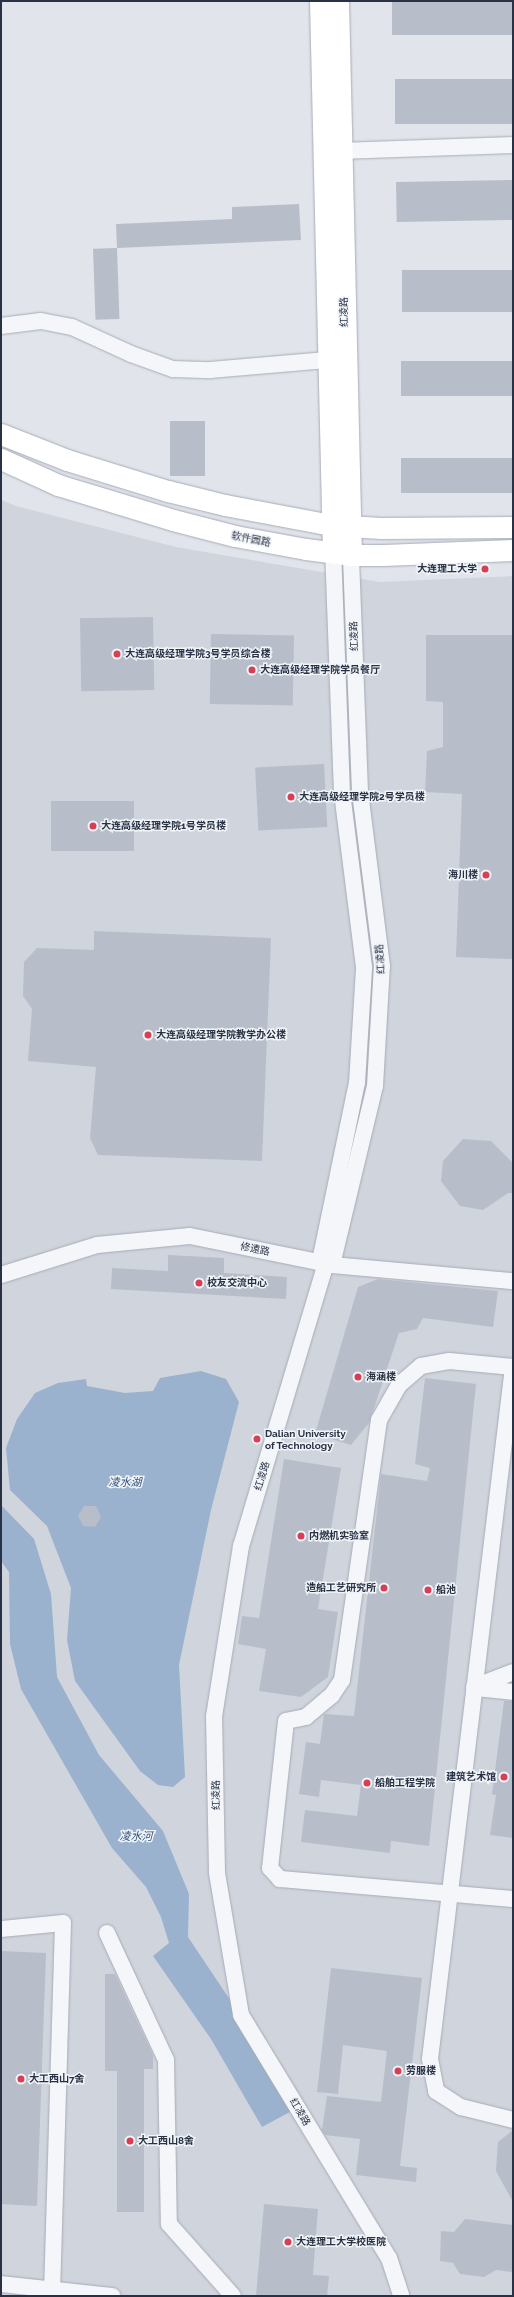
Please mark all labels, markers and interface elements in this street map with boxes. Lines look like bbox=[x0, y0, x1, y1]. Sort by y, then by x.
street label: 红凌路 bbox=[338, 297, 350, 327]
street label: 软件园路 bbox=[230, 529, 272, 549]
place label: 大连理工大学 bbox=[417, 563, 477, 575]
marker: 大连理工大学 bbox=[480, 564, 490, 574]
street label: 红凌路 bbox=[347, 621, 361, 651]
place label: 大连高级经理学院3号学员综合楼 bbox=[125, 648, 271, 660]
marker: 大连高级经理学院3号学员综合楼 bbox=[112, 649, 122, 659]
place label: 大连高级经理学院学员餐厅 bbox=[260, 664, 380, 676]
marker: 大连高级经理学院学员餐厅 bbox=[247, 665, 257, 675]
place label: 大连高级经理学院2号学员楼 bbox=[299, 791, 425, 803]
marker: 大连高级经理学院2号学员楼 bbox=[286, 792, 296, 802]
place label: 大连高级经理学院1号学员楼 bbox=[101, 820, 226, 832]
marker: 大连高级经理学院1号学员楼 bbox=[88, 821, 98, 831]
place label: 海川楼 bbox=[448, 869, 478, 881]
marker: 海川楼 bbox=[481, 870, 491, 880]
street label: 红凌路 bbox=[373, 944, 387, 974]
place label: 大连高级经理学院教学办公楼 bbox=[156, 1029, 286, 1041]
marker: 大连高级经理学院教学办公楼 bbox=[143, 1030, 153, 1040]
street label: 修遠路 bbox=[239, 1240, 271, 1258]
place label: 校友交流中心 bbox=[207, 1277, 267, 1289]
marker: 校友交流中心 bbox=[194, 1278, 204, 1288]
place label: 海涵楼 bbox=[366, 1371, 396, 1383]
marker: 海涵楼 bbox=[353, 1372, 363, 1382]
place label: Dalian University of Technology bbox=[265, 1427, 346, 1450]
marker: Dalian University of Technology bbox=[252, 1434, 262, 1444]
street label: 红凌路 bbox=[252, 1460, 272, 1492]
water label: 凌水湖 bbox=[109, 1476, 141, 1490]
place label: 内燃机实验室 bbox=[309, 1530, 369, 1542]
marker: 内燃机实验室 bbox=[296, 1531, 306, 1541]
place label: 造船工艺研究所 bbox=[306, 1582, 376, 1594]
marker: 造船工艺研究所 bbox=[379, 1583, 389, 1593]
place label: 船池 bbox=[436, 1584, 456, 1596]
marker: 船池 bbox=[423, 1585, 433, 1595]
place label: 建筑艺术馆 bbox=[446, 1771, 496, 1783]
marker: 建筑艺术馆 bbox=[499, 1772, 509, 1782]
place label: 船舶工程学院 bbox=[375, 1777, 435, 1789]
marker: 船舶工程学院 bbox=[362, 1778, 372, 1788]
street label: 红凌路 bbox=[210, 1780, 222, 1810]
water label: 凌水河 bbox=[120, 1830, 152, 1844]
place label: 劳服楼 bbox=[406, 2065, 436, 2077]
marker: 劳服楼 bbox=[393, 2066, 403, 2076]
place label: 大工西山7舍 bbox=[29, 2073, 85, 2085]
marker: 大工西山7舍 bbox=[16, 2074, 26, 2084]
street label: 红凌路 bbox=[287, 2096, 313, 2128]
place label: 大工西山8舍 bbox=[138, 2135, 194, 2147]
marker: 大工西山8舍 bbox=[125, 2136, 135, 2146]
place label: 大连理工大学校医院 bbox=[296, 2236, 386, 2248]
marker: 大连理工大学校医院 bbox=[283, 2237, 293, 2247]

